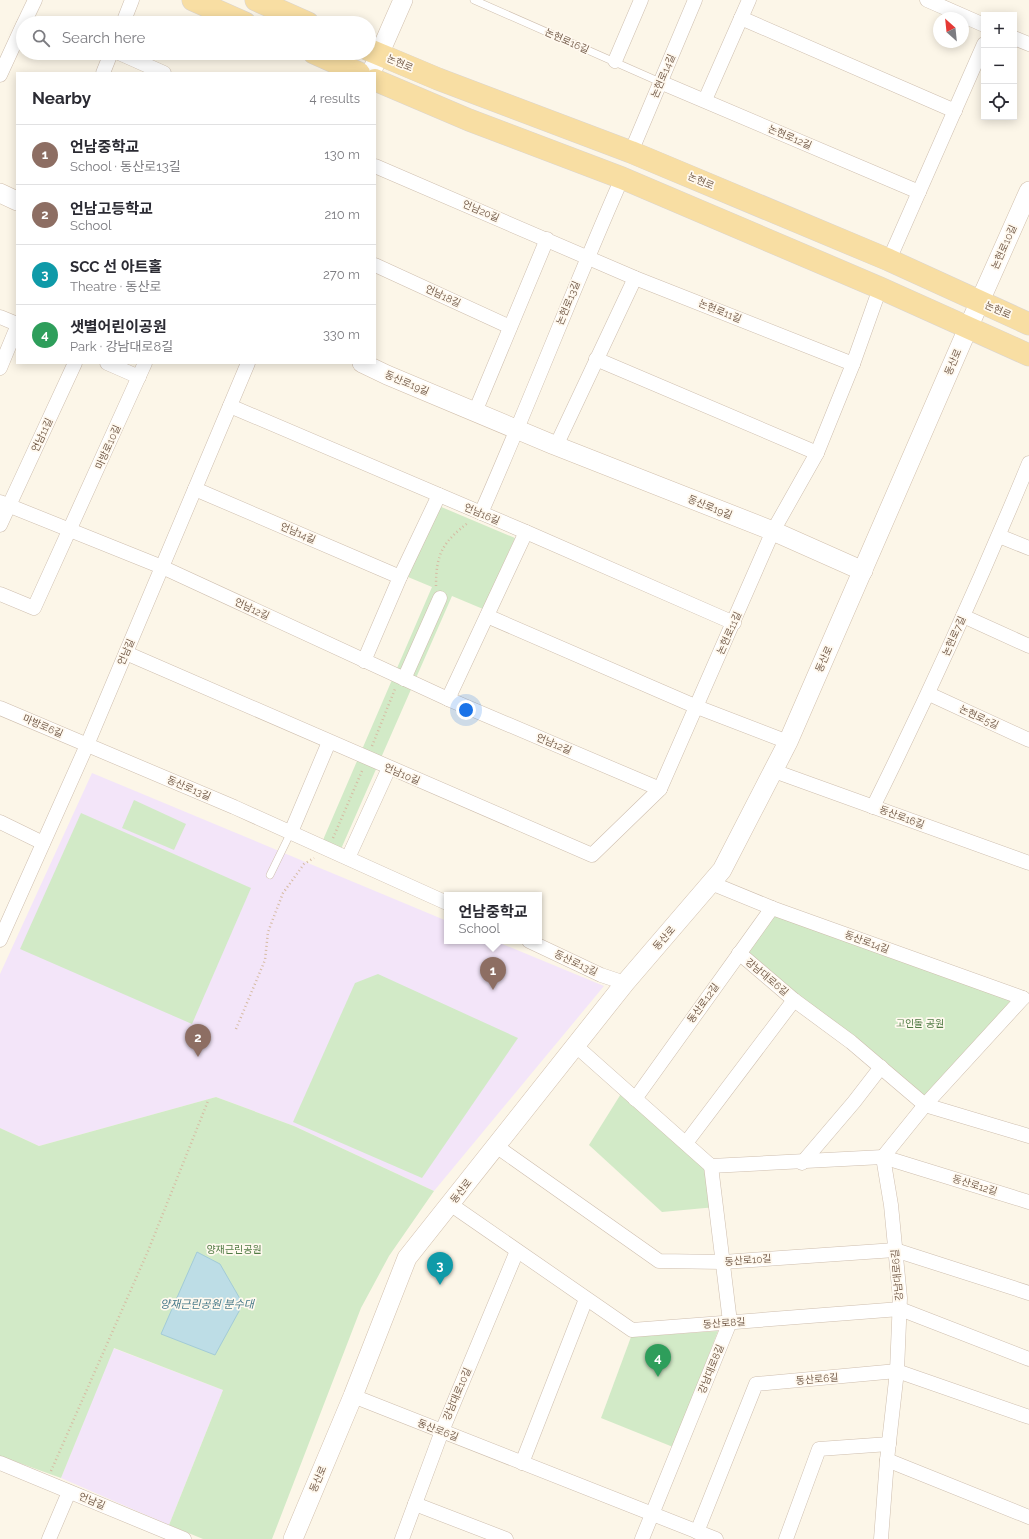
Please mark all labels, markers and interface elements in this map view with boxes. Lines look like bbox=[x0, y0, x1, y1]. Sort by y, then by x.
north arrow bbox=[933, 12, 969, 48]
map controls bbox=[981, 12, 1017, 120]
button: + bbox=[981, 12, 1017, 48]
search box bbox=[16, 16, 376, 60]
street label: 논현로16길 bbox=[543, 26, 591, 56]
icon: search bbox=[30, 27, 52, 49]
text: Search here bbox=[62, 29, 145, 47]
button: − bbox=[981, 48, 1017, 84]
street label: 논현로14길 bbox=[649, 52, 677, 100]
street label: 논현로 bbox=[385, 53, 415, 73]
button: locate bbox=[981, 84, 1017, 120]
text: Nearby bbox=[32, 88, 91, 108]
text: 4 results bbox=[309, 91, 360, 106]
street label: 논현로12길 bbox=[767, 123, 813, 151]
text: 언남중학교 bbox=[70, 138, 139, 156]
text: 1 bbox=[42, 147, 48, 162]
text: 130 m bbox=[324, 147, 360, 162]
text: School · 동산로13길 bbox=[70, 159, 181, 174]
street label: 논현로 bbox=[686, 171, 716, 191]
street label: 언남20길 bbox=[461, 198, 501, 224]
text: 언남고등학교 bbox=[70, 200, 153, 218]
text: 2 bbox=[41, 207, 49, 222]
text: 210 m bbox=[324, 207, 360, 222]
text: School bbox=[70, 218, 112, 233]
street label: 논현로10길 bbox=[989, 223, 1019, 271]
text: SCC 선 아트홀 bbox=[70, 258, 162, 276]
text: 3 bbox=[41, 267, 49, 282]
text: 270 m bbox=[323, 267, 360, 282]
text: Theatre · 동산로 bbox=[70, 279, 161, 294]
street label: 논현로13길 bbox=[554, 279, 582, 327]
street label: 언남18길 bbox=[424, 283, 462, 309]
street label: 논현로11길 bbox=[697, 297, 743, 325]
street label: 논현로 bbox=[983, 299, 1013, 321]
text: 샛별어린이공원 bbox=[70, 318, 167, 336]
text: 4 bbox=[41, 327, 49, 342]
text: 330 m bbox=[323, 327, 360, 342]
text: Park · 강남대로8길 bbox=[70, 339, 173, 354]
street label: 동산로 bbox=[943, 347, 963, 377]
street label: 동산로19길 bbox=[383, 369, 431, 397]
street label: 언남11길 bbox=[29, 416, 55, 454]
street label: 마방로10길 bbox=[93, 423, 123, 471]
street label: 동산로19길 bbox=[686, 493, 734, 521]
street label: 언남16길 bbox=[462, 502, 502, 526]
street label: 언남14길 bbox=[279, 521, 317, 545]
street label: 언남12길 bbox=[233, 596, 271, 622]
street label: 논현로11길 bbox=[715, 610, 743, 656]
street label: 논현로7길 bbox=[940, 615, 968, 657]
street label: 언남길 bbox=[116, 637, 136, 667]
street label: 동산로 bbox=[813, 644, 835, 674]
your location bbox=[456, 700, 476, 720]
street label: 논현로5길 bbox=[958, 703, 1000, 731]
street label: 마방로6길 bbox=[21, 713, 65, 739]
street label: 언남12길 bbox=[535, 732, 573, 756]
street label: 언남10길 bbox=[382, 762, 422, 786]
street label: 동산로13길 bbox=[165, 774, 213, 802]
street label: 동산로16길 bbox=[878, 804, 926, 830]
popup bbox=[444, 892, 542, 944]
text: 언남중학교 bbox=[458, 903, 528, 921]
text: School bbox=[458, 921, 500, 936]
street label: 동산로 bbox=[651, 924, 677, 952]
street label: 동산로14길 bbox=[843, 929, 891, 955]
street label: 동산로13길 bbox=[553, 948, 599, 978]
street label: 강남대로6길 bbox=[744, 956, 790, 998]
pin: 1 bbox=[480, 957, 506, 990]
street label: 동산로12길 bbox=[685, 981, 721, 1025]
park label: 고인돌 공원 bbox=[896, 1018, 944, 1029]
pin: 2 bbox=[185, 1024, 211, 1057]
street label: 동산로12길 bbox=[951, 1173, 999, 1197]
street label: 동산로 bbox=[448, 1177, 474, 1205]
park label: 양재근린공원 bbox=[206, 1244, 262, 1255]
street label: 강남대로6길 bbox=[889, 1249, 905, 1301]
pin: 3 bbox=[427, 1252, 453, 1285]
street label: 동산로10길 bbox=[724, 1253, 772, 1267]
water label: 양재근린공원 분수대 bbox=[160, 1298, 256, 1311]
street label: 동산로8길 bbox=[702, 1316, 746, 1330]
street label: 강남대로8길 bbox=[696, 1343, 726, 1395]
pin: 4 bbox=[645, 1344, 671, 1377]
street label: 강남대로10길 bbox=[441, 1366, 473, 1422]
street label: 동산로6길 bbox=[795, 1372, 839, 1386]
street label: 동산로6길 bbox=[416, 1417, 460, 1443]
street label: 동산로 bbox=[308, 1464, 328, 1494]
street label: 언남길 bbox=[77, 1491, 107, 1511]

